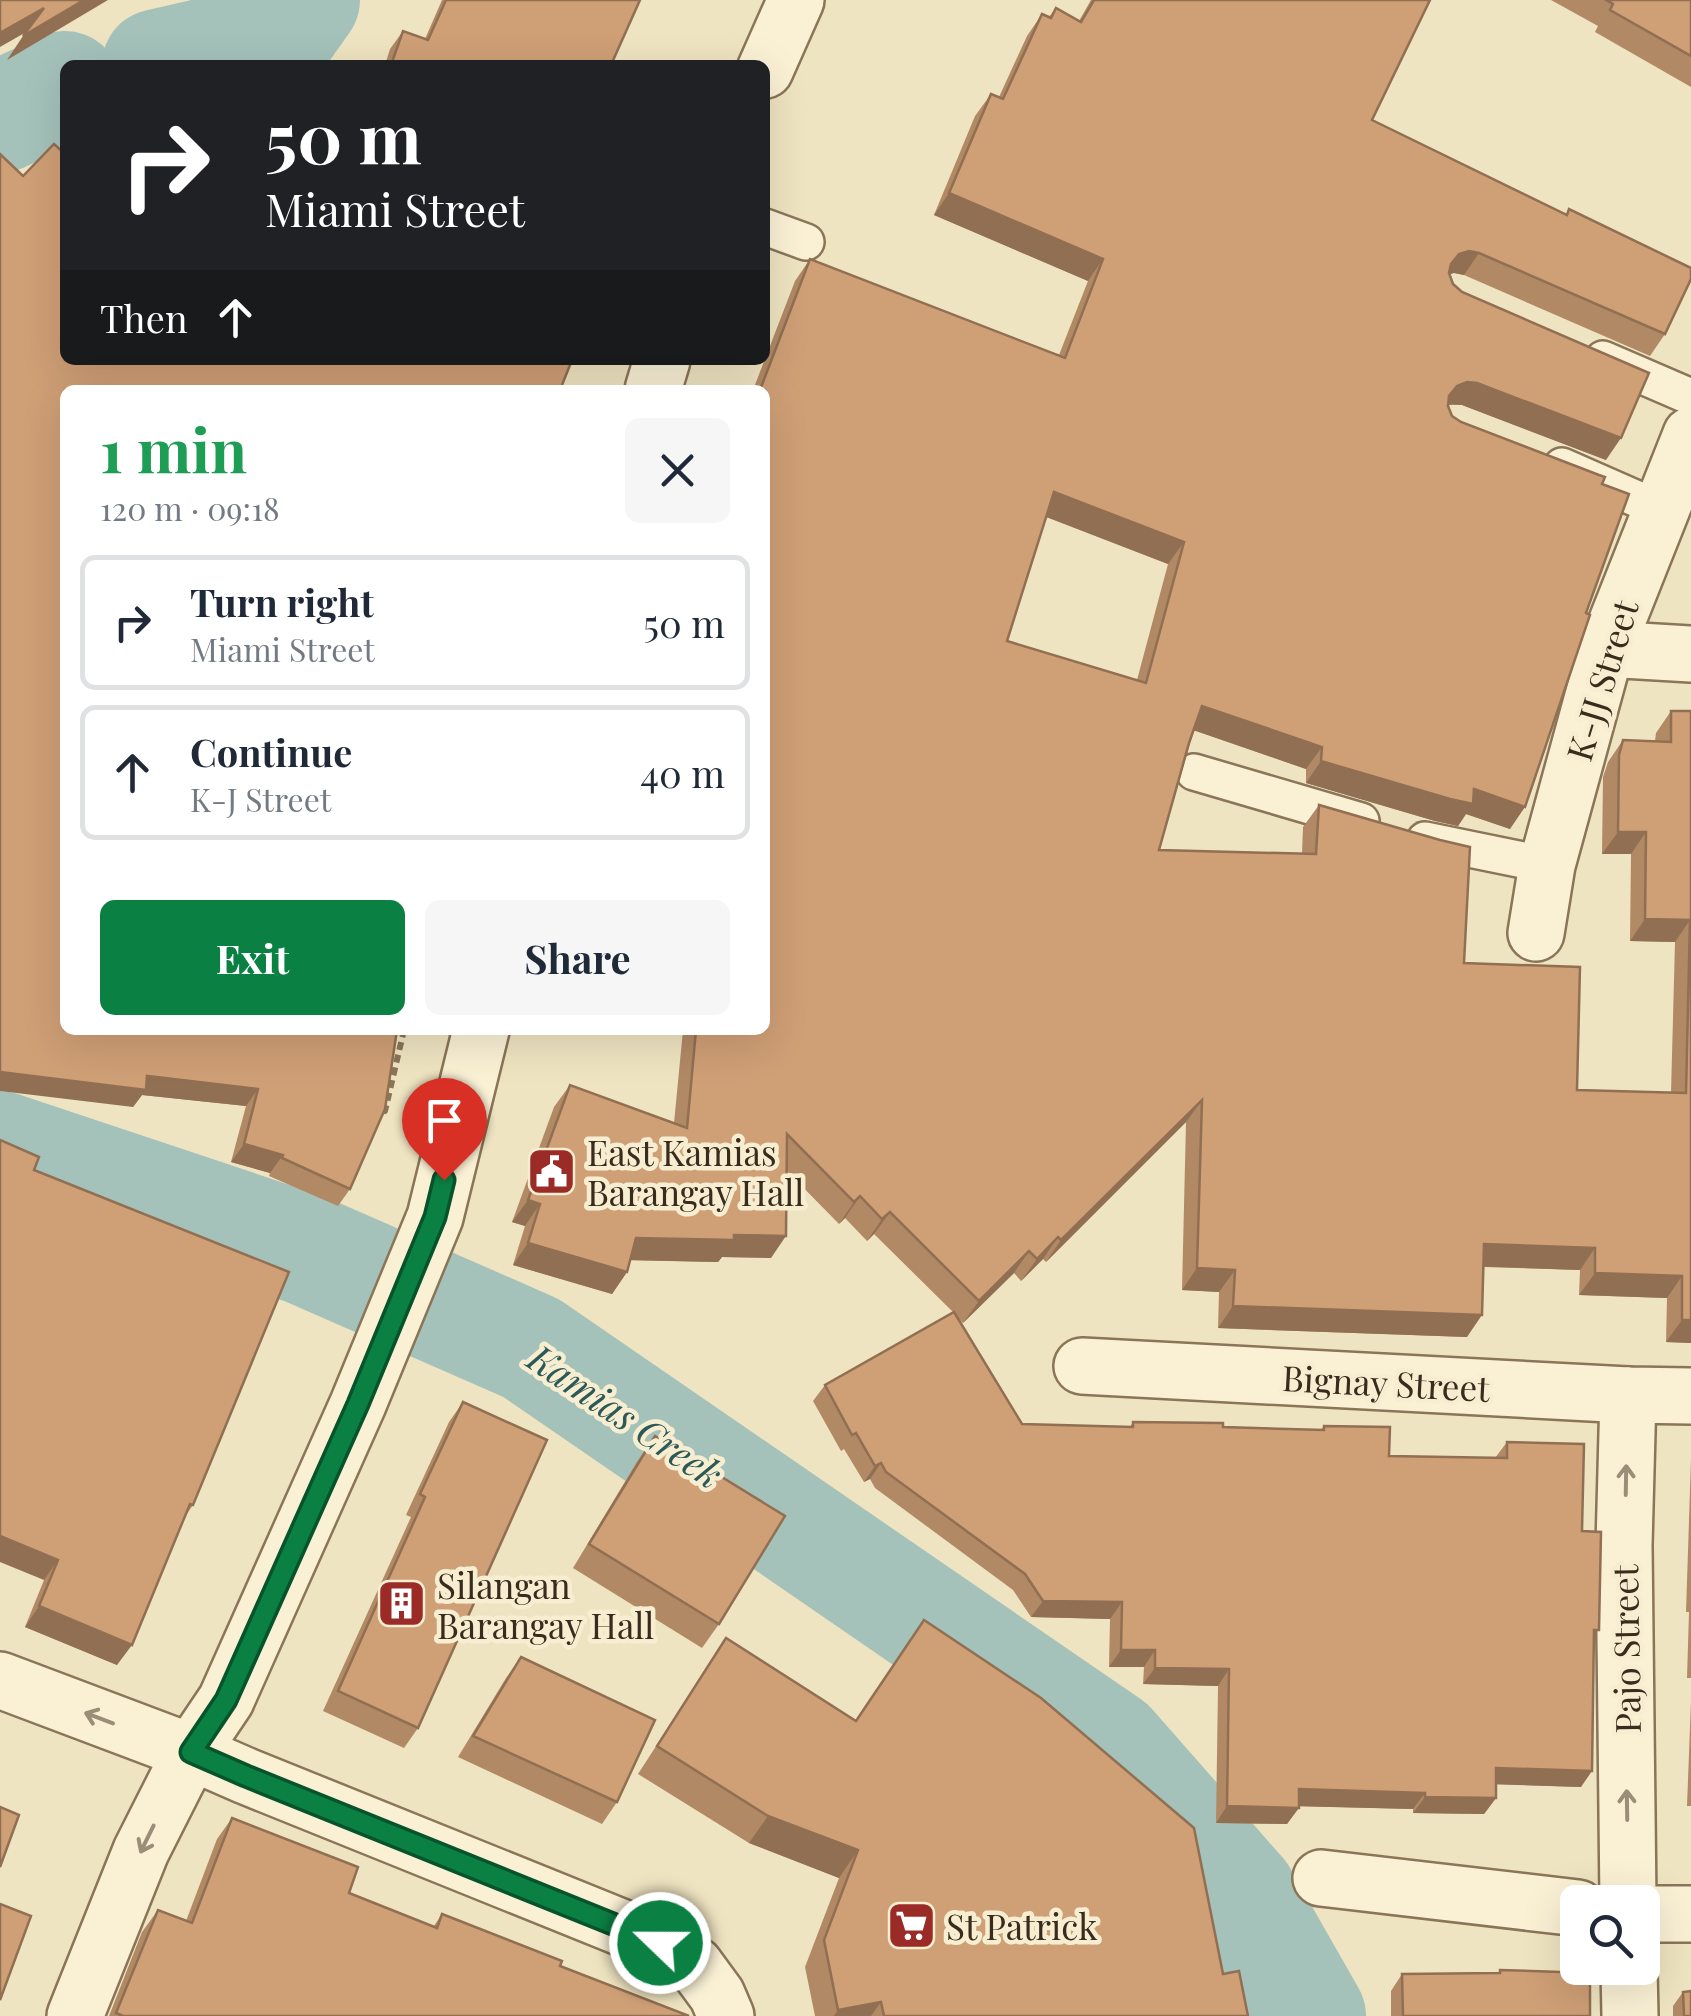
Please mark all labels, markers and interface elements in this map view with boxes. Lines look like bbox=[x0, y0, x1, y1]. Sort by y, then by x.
text: 50 m bbox=[265, 88, 422, 182]
icon: right bbox=[100, 100, 230, 230]
text: Miami Street bbox=[265, 178, 525, 238]
icon: ahead bbox=[208, 290, 263, 345]
text: Then bbox=[100, 292, 188, 343]
text: 1 min bbox=[100, 408, 247, 488]
button: close bbox=[625, 418, 730, 523]
text: 120 m · 09:18 bbox=[100, 486, 280, 529]
text: Turn right bbox=[190, 576, 374, 627]
street label: K-JJ Street bbox=[1554, 593, 1648, 766]
icon: right bbox=[105, 595, 160, 650]
text: 50 m bbox=[643, 597, 725, 648]
text: Miami Street bbox=[190, 627, 375, 670]
text: Continue bbox=[190, 726, 352, 777]
icon: ahead bbox=[105, 745, 160, 800]
text: 40 m bbox=[640, 747, 725, 798]
text: K-J Street bbox=[190, 777, 331, 820]
button: Exit bbox=[100, 900, 405, 1015]
button: Share bbox=[425, 900, 730, 1015]
pin bbox=[402, 1078, 487, 1181]
icon: arrive bbox=[417, 1093, 472, 1148]
place label: East Kamias Barangay Hall bbox=[587, 1128, 804, 1215]
public building icon: East Kamias Barangay Hall bbox=[526, 1145, 578, 1197]
water label: Kamias Creek bbox=[517, 1330, 733, 1499]
street label: Bignay Street bbox=[1281, 1353, 1492, 1411]
one-way arrow bbox=[1616, 1465, 1635, 1497]
place label: Silangan Barangay Hall bbox=[437, 1561, 654, 1648]
street label: Pajo Street bbox=[1600, 1564, 1650, 1734]
building icon: Silangan Barangay Hall bbox=[376, 1578, 428, 1630]
one-way arrow bbox=[85, 1708, 116, 1726]
one-way arrow bbox=[1618, 1790, 1636, 1822]
one-way arrow bbox=[137, 1823, 156, 1853]
map controls bbox=[1560, 1885, 1660, 1985]
button: search bbox=[1560, 1885, 1660, 1985]
position arrow bbox=[608, 1891, 712, 1995]
supermarket icon: St Patrick bbox=[885, 1899, 937, 1951]
place label: St Patrick bbox=[946, 1902, 1098, 1949]

